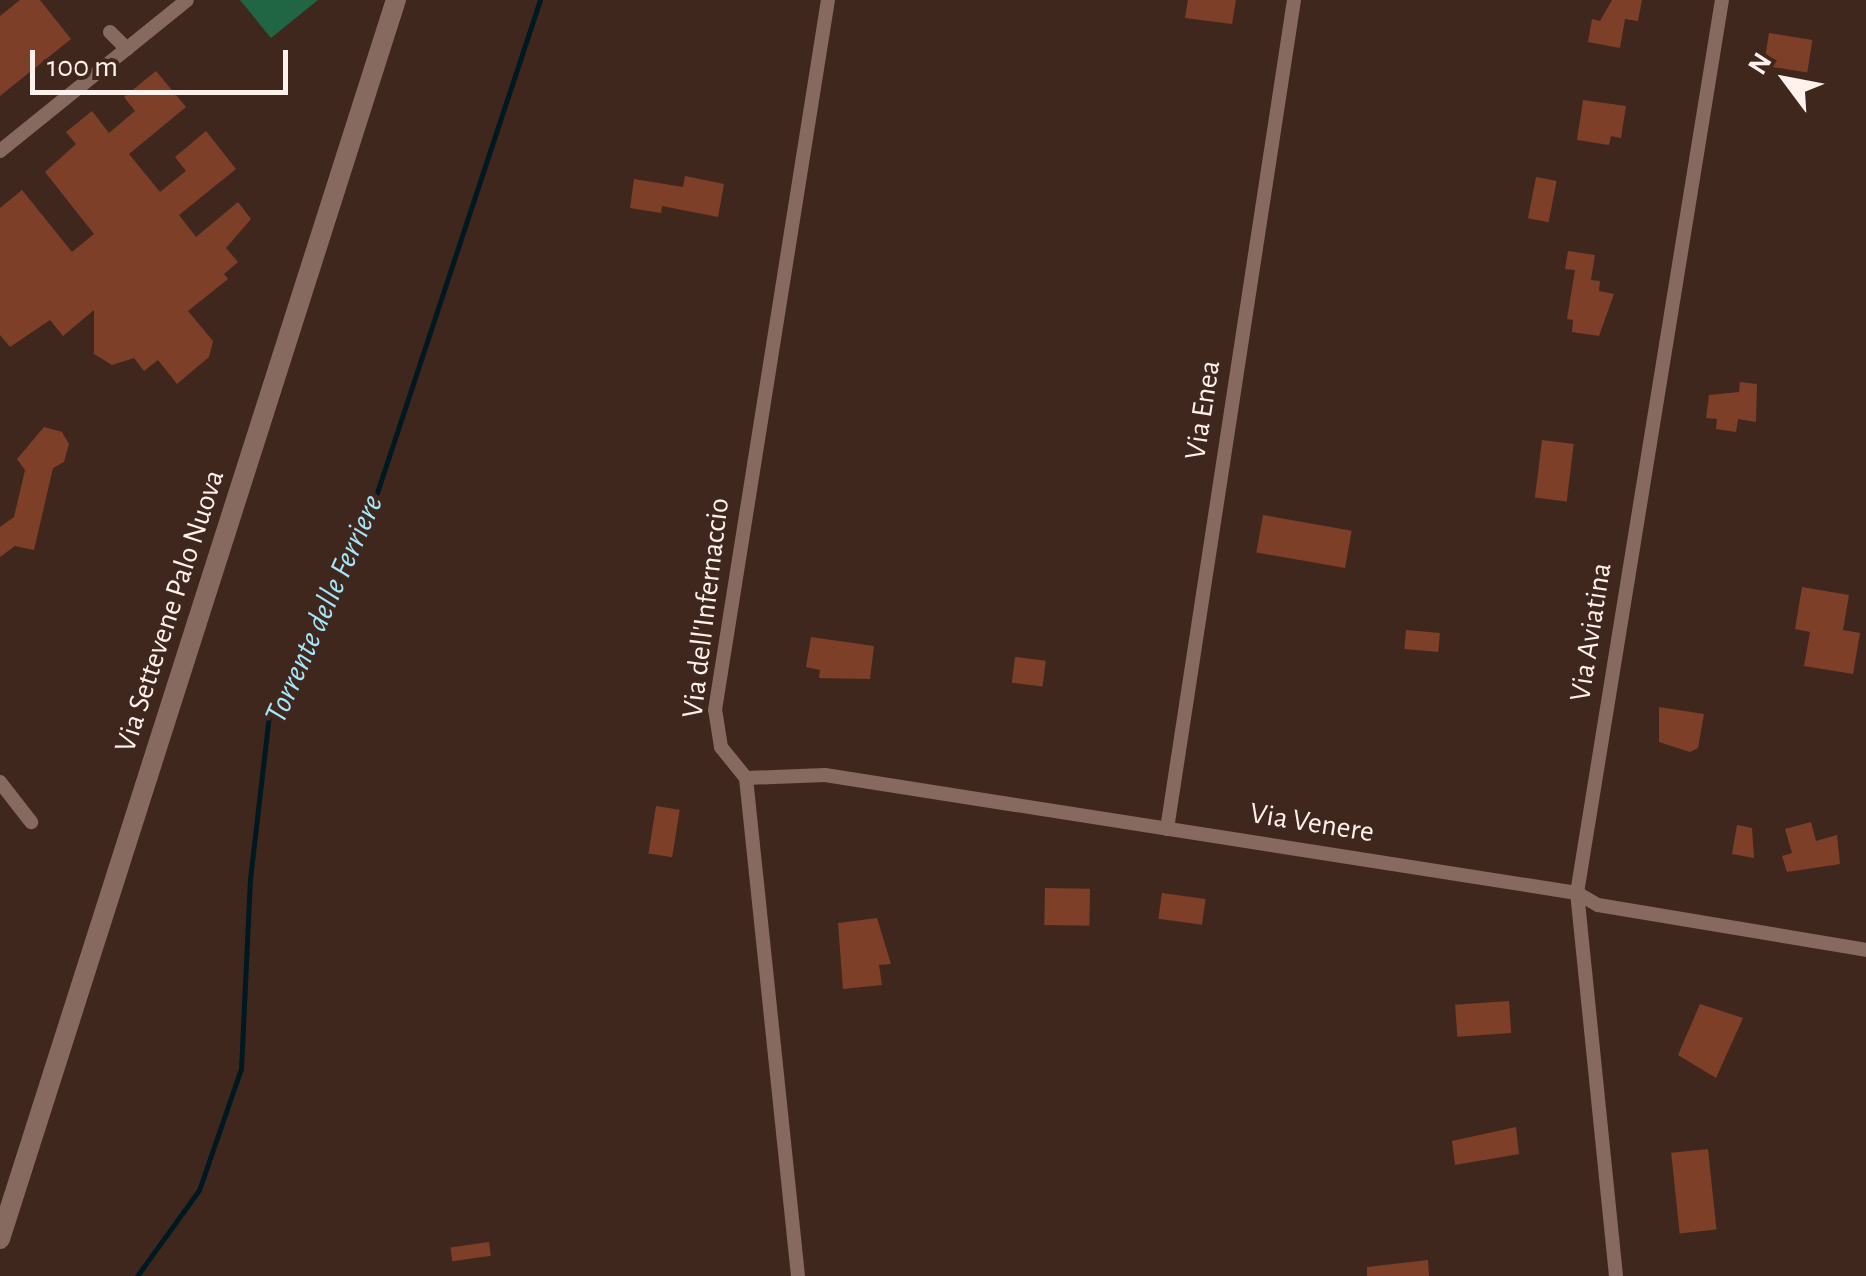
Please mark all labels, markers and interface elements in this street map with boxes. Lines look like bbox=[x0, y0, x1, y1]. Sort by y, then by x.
scale bar bbox=[35, 30, 292, 92]
north arrow bbox=[1736, 30, 1836, 130]
text: N bbox=[1744, 48, 1778, 80]
text: 100 m bbox=[47, 52, 118, 82]
street label: Via Enea bbox=[1177, 358, 1229, 462]
street label: Via Settevene Palo Nuova bbox=[107, 465, 233, 757]
water label: Torrente delle Ferriere bbox=[256, 489, 392, 729]
street label: Via dell'Infernaccio bbox=[675, 496, 737, 720]
street label: Via Aviatina bbox=[1562, 560, 1620, 704]
street label: Via Venere bbox=[1247, 795, 1377, 851]

